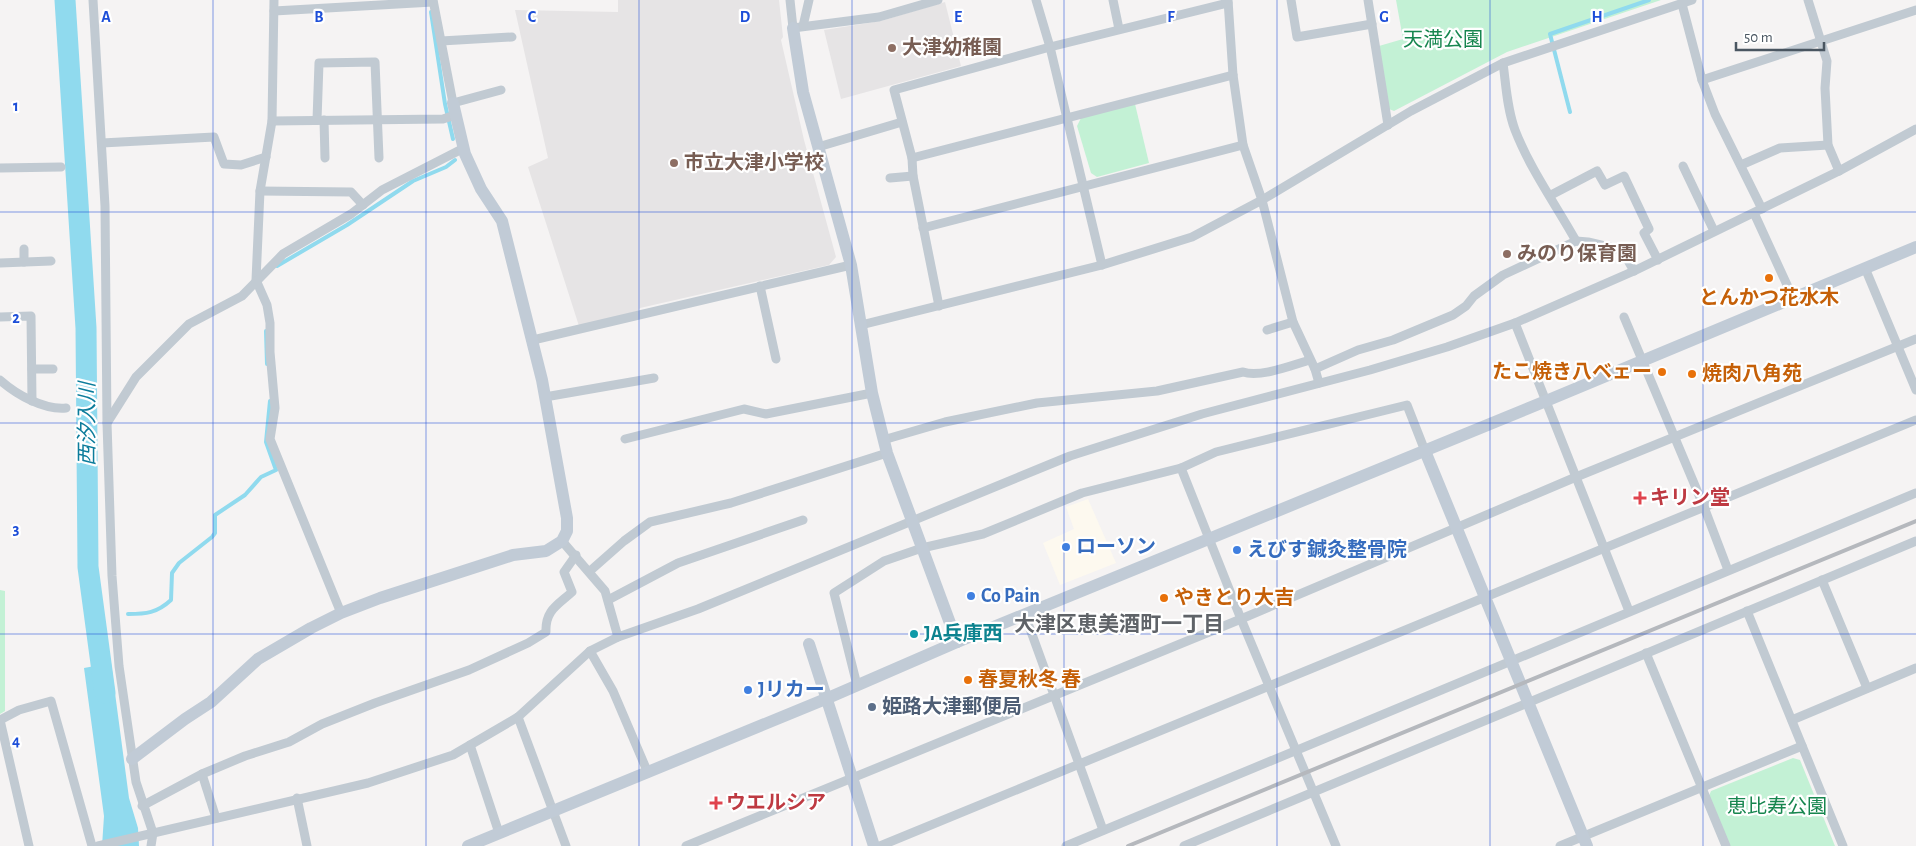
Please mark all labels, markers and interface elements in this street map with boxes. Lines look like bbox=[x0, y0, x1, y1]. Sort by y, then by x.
text: A bbox=[101, 9, 111, 25]
text: B bbox=[314, 9, 324, 25]
text: C bbox=[528, 9, 537, 25]
text: D bbox=[740, 9, 751, 25]
text: E bbox=[954, 9, 962, 25]
text: F bbox=[1167, 9, 1175, 25]
text: G bbox=[1379, 9, 1389, 25]
text: H bbox=[1591, 9, 1603, 25]
scale bar bbox=[1736, 20, 1824, 52]
park label: 天満公園 bbox=[1403, 28, 1483, 50]
text: 50 m bbox=[1744, 30, 1773, 45]
place label: 大津幼稚園 bbox=[902, 36, 1002, 58]
marker: 大津幼稚園 bbox=[886, 42, 898, 54]
text: 1 bbox=[13, 98, 19, 114]
place label: 市立大津小学校 bbox=[684, 151, 824, 173]
marker: 市立大津小学校 bbox=[668, 157, 680, 169]
place label: みのり保育園 bbox=[1517, 243, 1637, 264]
marker: みのり保育園 bbox=[1501, 248, 1513, 260]
marker: とんかつ花水木 bbox=[1763, 272, 1775, 284]
place label: とんかつ花水木 bbox=[1699, 287, 1839, 308]
text: 2 bbox=[12, 310, 20, 326]
place label: たこ焼き八ベェー bbox=[1492, 361, 1652, 382]
place label: 焼肉八角苑 bbox=[1702, 362, 1802, 384]
marker: たこ焼き八ベェー bbox=[1656, 366, 1668, 378]
marker: 焼肉八角苑 bbox=[1686, 368, 1698, 380]
water label: 西汐入川 bbox=[76, 380, 98, 466]
place label: キリン堂 bbox=[1650, 487, 1730, 508]
marker: キリン堂 bbox=[1634, 492, 1646, 504]
text: 3 bbox=[13, 521, 20, 537]
place label: ローソン bbox=[1076, 537, 1156, 557]
place label: えびす鍼灸整骨院 bbox=[1247, 538, 1407, 560]
marker: ローソン bbox=[1060, 541, 1072, 553]
marker: えびす鍼灸整骨院 bbox=[1231, 544, 1243, 556]
place label: Co Pain bbox=[981, 586, 1040, 606]
place label: やきとり大吉 bbox=[1174, 587, 1294, 608]
marker: Co Pain bbox=[965, 590, 977, 602]
marker: やきとり大吉 bbox=[1158, 592, 1170, 604]
district label: 大津区恵美酒町一丁目 bbox=[1014, 613, 1224, 635]
place label: JA兵庫西 bbox=[924, 622, 1003, 644]
marker: JA兵庫西 bbox=[908, 628, 920, 640]
place label: 春夏秋冬 春 bbox=[978, 668, 1081, 690]
marker: 春夏秋冬 春 bbox=[962, 674, 974, 686]
place label: Jリカー bbox=[758, 680, 825, 700]
marker: Jリカー bbox=[742, 684, 754, 696]
place label: 姫路大津郵便局 bbox=[882, 695, 1022, 717]
marker: 姫路大津郵便局 bbox=[866, 701, 878, 713]
text: 4 bbox=[12, 733, 20, 749]
place label: ウエルシア bbox=[726, 793, 826, 813]
park label: 恵比寿公園 bbox=[1727, 796, 1827, 817]
marker: ウエルシア bbox=[710, 797, 722, 809]

